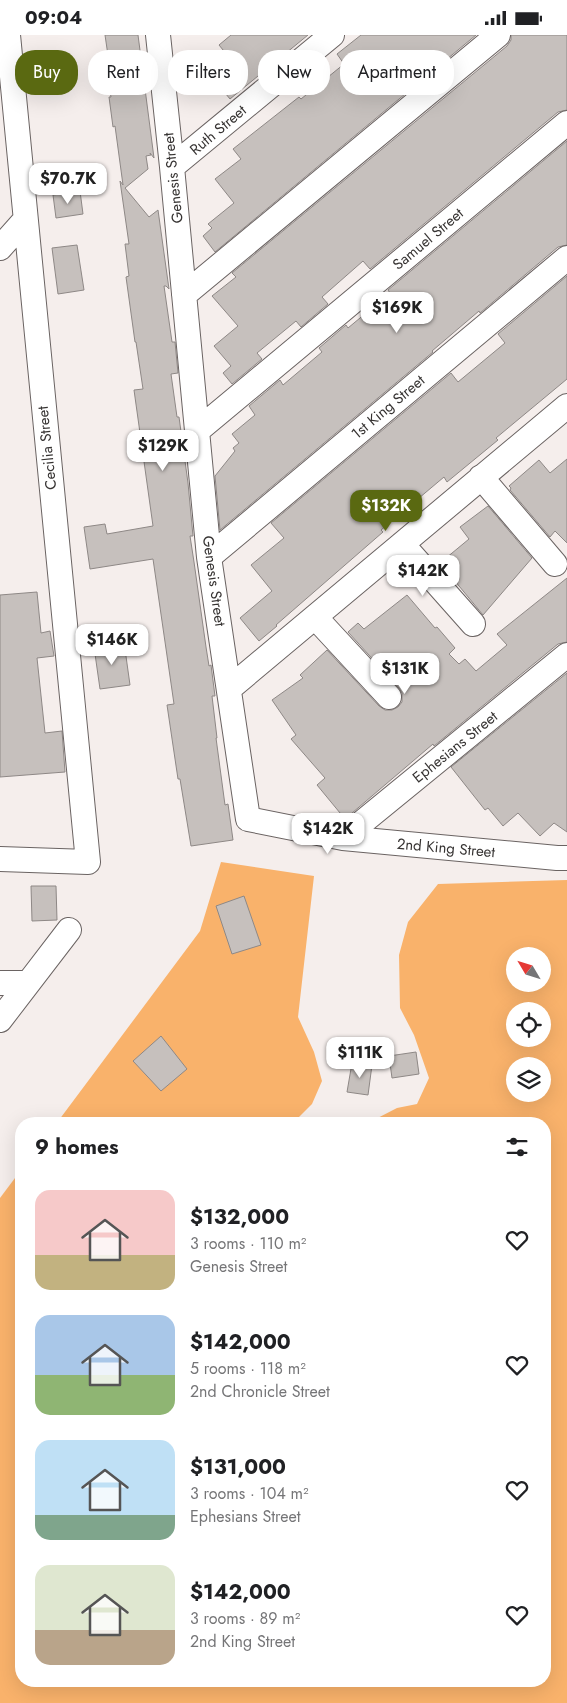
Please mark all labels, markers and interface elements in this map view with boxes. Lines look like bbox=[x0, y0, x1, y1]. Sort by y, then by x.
text: 09:04 bbox=[25, 4, 82, 31]
chip: Buy bbox=[15, 50, 78, 95]
chip: Rent bbox=[88, 50, 158, 95]
chip: Filters bbox=[168, 50, 248, 95]
chip: New bbox=[258, 50, 330, 95]
chip: Apartment bbox=[340, 50, 454, 95]
street label: Ruth Street bbox=[185, 99, 251, 160]
street label: Genesis Street bbox=[157, 131, 189, 225]
pin: $70.7K bbox=[27, 163, 109, 205]
text: $70.7K bbox=[40, 167, 96, 190]
street label: Samuel Street bbox=[388, 203, 468, 275]
pin: $169K bbox=[362, 291, 432, 334]
text: $169K bbox=[372, 296, 422, 319]
street label: 1st King Street bbox=[346, 369, 430, 444]
street label: Cecilia Street bbox=[32, 405, 62, 491]
pin: $129K bbox=[128, 429, 198, 472]
text: $129K bbox=[138, 434, 188, 457]
pin: $132K bbox=[351, 489, 421, 532]
text: $132K bbox=[361, 494, 411, 517]
street label: Genesis Street bbox=[197, 534, 231, 628]
pin: $142K bbox=[388, 555, 458, 597]
text: $142K bbox=[398, 559, 448, 582]
pin: $146K bbox=[77, 623, 147, 666]
text: $146K bbox=[86, 628, 138, 651]
pin: $131K bbox=[370, 653, 440, 695]
text: $131K bbox=[381, 657, 429, 680]
street label: Ephesians Street bbox=[408, 706, 503, 788]
pin: $142K bbox=[293, 813, 363, 855]
text: $142K bbox=[303, 817, 353, 840]
street label: 2nd King Street bbox=[396, 833, 496, 863]
north arrow bbox=[506, 947, 551, 993]
map controls bbox=[506, 947, 551, 1102]
button: locate bbox=[506, 1002, 551, 1047]
pin: $111K bbox=[325, 1037, 395, 1079]
text: $111K bbox=[337, 1041, 383, 1064]
button: layers bbox=[506, 1057, 551, 1102]
text: 9 homes bbox=[35, 1132, 119, 1162]
icon: filters bbox=[503, 1133, 531, 1161]
text: $132,000 bbox=[190, 1202, 289, 1232]
icon: home bbox=[75, 1210, 135, 1270]
icon: heart bbox=[503, 1226, 531, 1254]
text: 3 rooms · 110 m² bbox=[190, 1232, 306, 1255]
text: Genesis Street bbox=[190, 1255, 287, 1278]
text: $142,000 bbox=[190, 1327, 291, 1357]
icon: home bbox=[75, 1335, 135, 1395]
icon: heart bbox=[503, 1351, 531, 1379]
text: 5 rooms · 118 m² bbox=[190, 1357, 306, 1380]
text: 2nd Chronicle Street bbox=[190, 1380, 330, 1403]
text: $131,000 bbox=[190, 1452, 286, 1482]
icon: home bbox=[75, 1460, 135, 1520]
icon: heart bbox=[503, 1476, 531, 1504]
text: 3 rooms · 104 m² bbox=[190, 1482, 309, 1505]
text: Ephesians Street bbox=[190, 1505, 301, 1528]
text: $142,000 bbox=[190, 1577, 291, 1607]
icon: home bbox=[75, 1585, 135, 1645]
icon: heart bbox=[503, 1601, 531, 1629]
text: 3 rooms · 89 m² bbox=[190, 1607, 300, 1630]
text: 2nd King Street bbox=[190, 1630, 295, 1653]

